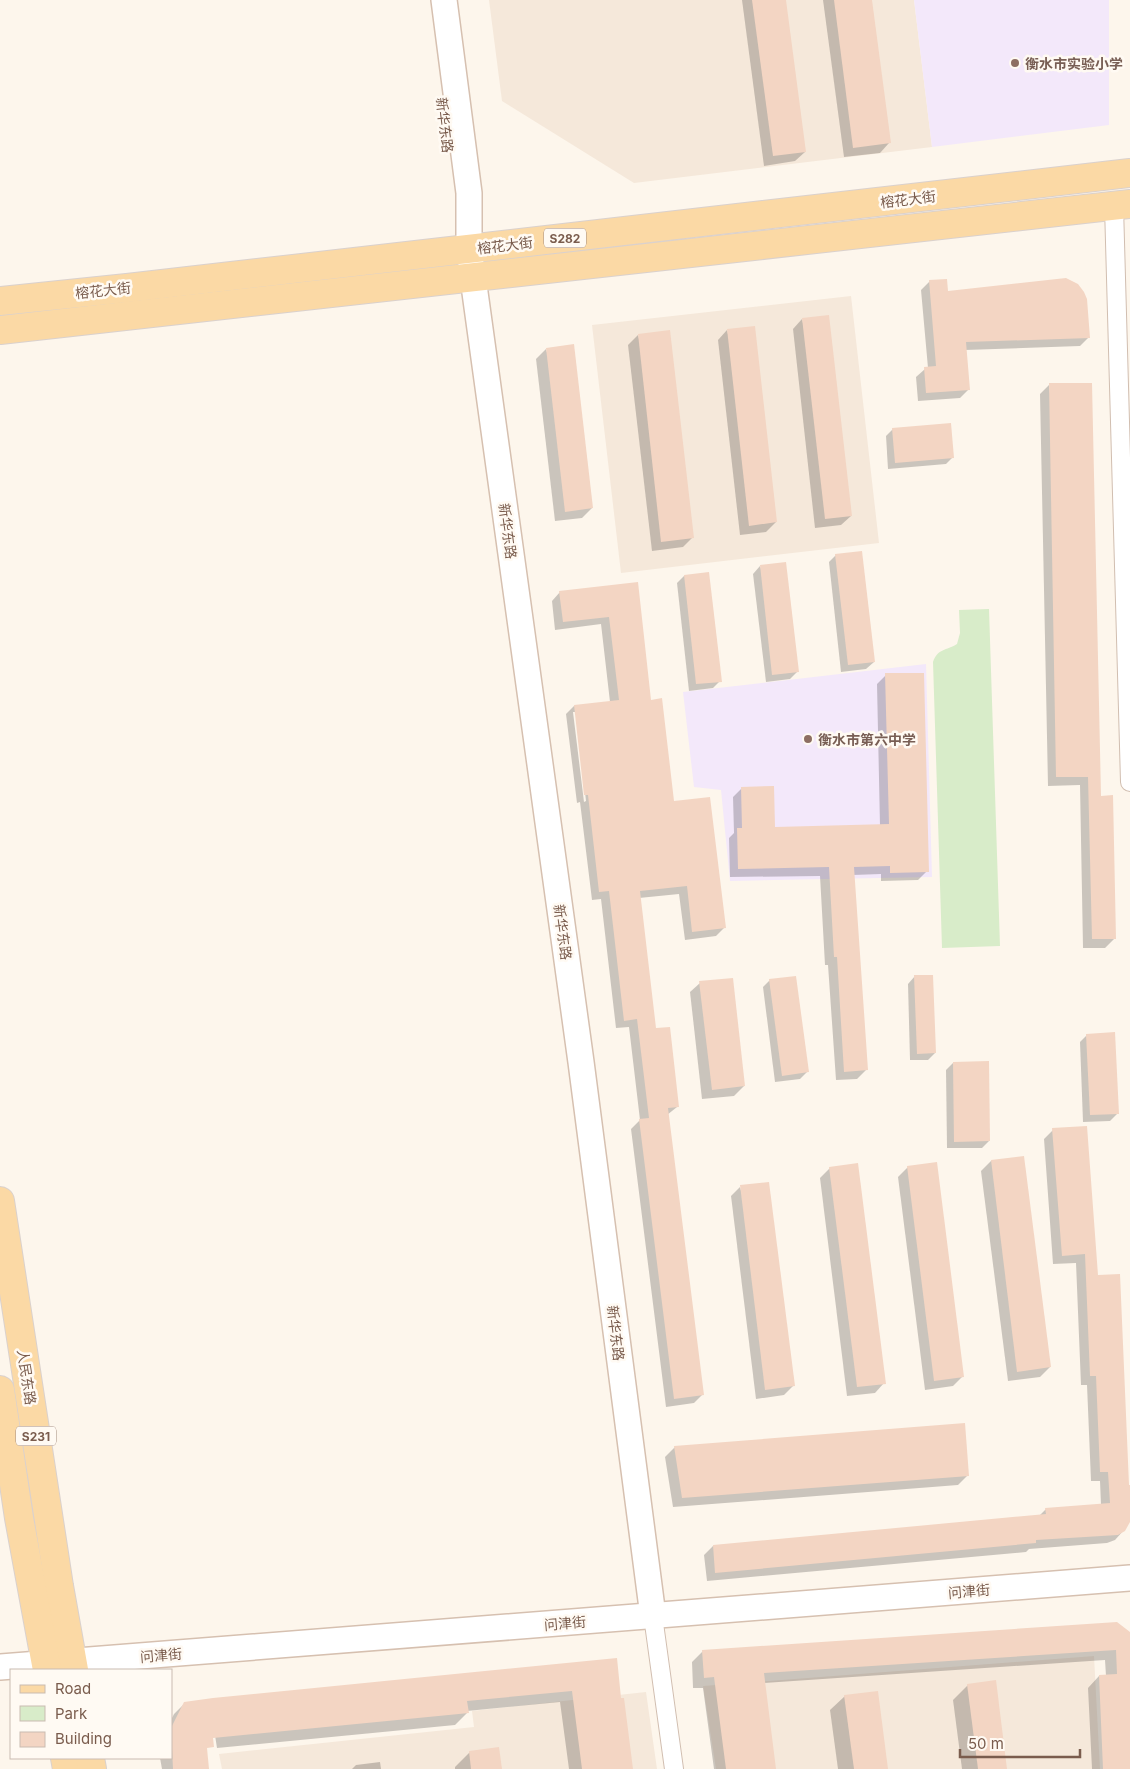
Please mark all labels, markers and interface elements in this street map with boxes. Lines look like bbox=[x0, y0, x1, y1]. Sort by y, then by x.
place label: 衡水市实验小学 bbox=[1025, 55, 1123, 72]
marker: 衡水市实验小学 bbox=[1009, 57, 1021, 69]
street label: 新华东路 bbox=[433, 96, 457, 154]
street label: 榕花大街 bbox=[879, 187, 937, 211]
road number: S282 bbox=[544, 228, 586, 248]
street label: 榕花大街 bbox=[476, 233, 534, 257]
street label: 榕花大街 bbox=[74, 279, 132, 301]
street label: 新华东路 bbox=[496, 502, 520, 560]
place label: 衡水市第六中学 bbox=[818, 731, 916, 748]
marker: 衡水市第六中学 bbox=[802, 733, 814, 745]
street label: 新华东路 bbox=[551, 903, 575, 961]
street label: 新华东路 bbox=[604, 1304, 628, 1362]
street label: 人民东路 bbox=[14, 1348, 40, 1406]
road number: S231 bbox=[16, 1426, 56, 1445]
street label: 问津街 bbox=[947, 1581, 991, 1601]
street label: 问津街 bbox=[543, 1613, 587, 1633]
street label: 问津街 bbox=[139, 1645, 183, 1665]
legend bbox=[10, 1669, 172, 1759]
text: Road bbox=[55, 1679, 91, 1698]
text: Park bbox=[55, 1704, 88, 1723]
scale bar bbox=[960, 1726, 1080, 1758]
text: Building bbox=[55, 1729, 112, 1748]
text: 50 m bbox=[968, 1734, 1004, 1753]

